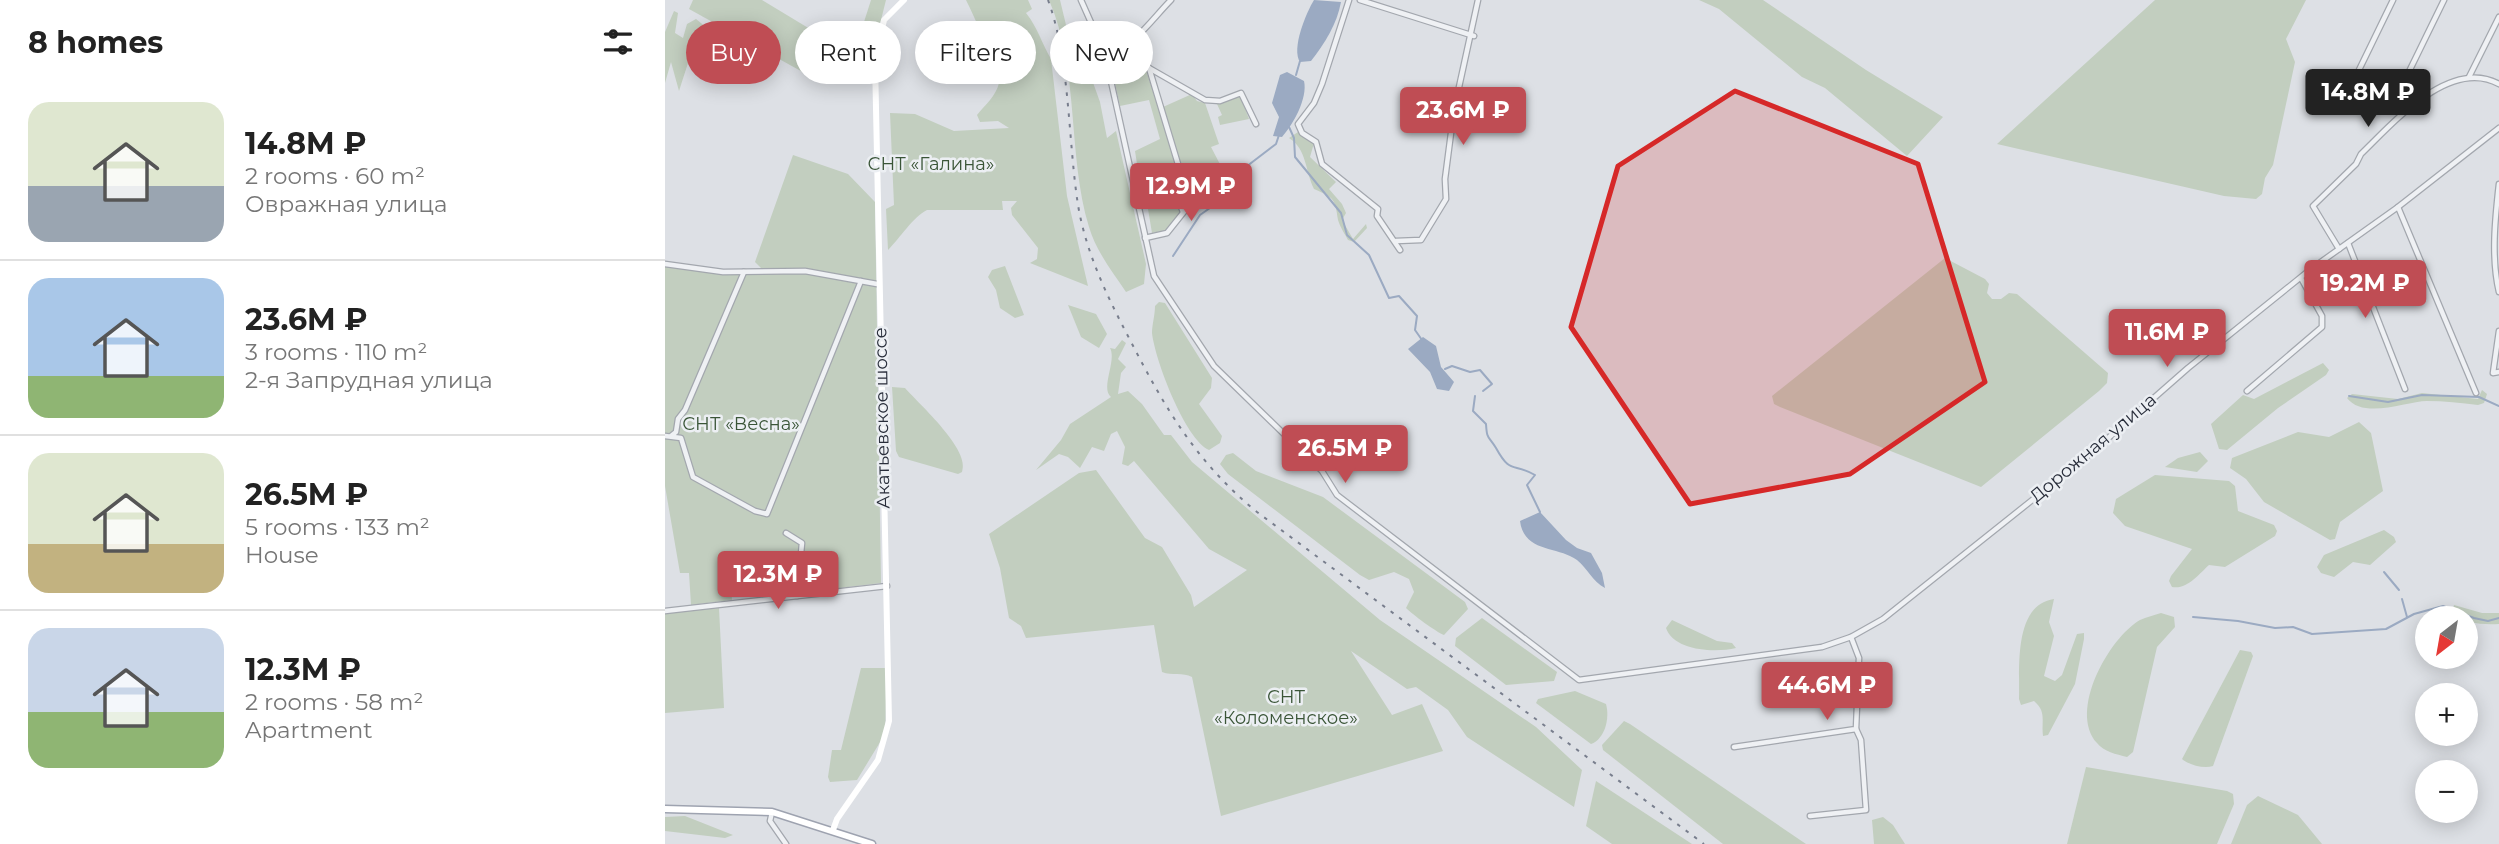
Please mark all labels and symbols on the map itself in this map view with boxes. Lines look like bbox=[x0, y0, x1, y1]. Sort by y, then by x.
pin: 14.8M ₽ bbox=[2303, 69, 2433, 129]
pin: 23.6M ₽ bbox=[1398, 88, 1528, 147]
park label: СНТ «Галина» bbox=[868, 153, 994, 175]
pin: 12.9M ₽ bbox=[1126, 164, 1256, 223]
pin: 19.2M ₽ bbox=[2300, 260, 2430, 320]
pin: 11.6M ₽ bbox=[2102, 310, 2232, 369]
street label: Акатьевское шоссе bbox=[869, 327, 895, 509]
street label: Дорожная улица bbox=[2025, 389, 2161, 507]
park label: СНТ «Весна» bbox=[682, 413, 800, 435]
pin: 26.5M ₽ bbox=[1280, 426, 1410, 485]
pin: 12.3M ₽ bbox=[713, 552, 843, 611]
north arrow bbox=[2415, 606, 2478, 668]
pin: 44.6M ₽ bbox=[1762, 662, 1892, 722]
park label: СНТ «Коломенское» bbox=[1214, 686, 1358, 729]

